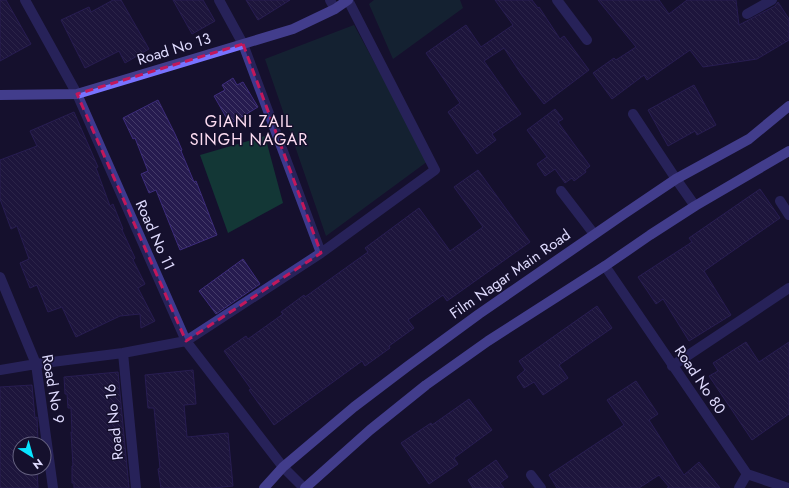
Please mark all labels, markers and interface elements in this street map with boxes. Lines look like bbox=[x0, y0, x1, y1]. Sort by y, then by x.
street label: Road No 13 bbox=[134, 27, 214, 71]
district label: GIANI ZAIL SINGH NAGAR bbox=[190, 110, 308, 151]
street label: Road No 11 bbox=[130, 196, 180, 274]
street label: Film Nagar Main Road bbox=[445, 224, 575, 324]
street label: Road No 80 bbox=[669, 341, 731, 419]
street label: Road No 9 bbox=[36, 353, 70, 425]
street label: Road No 16 bbox=[99, 383, 129, 461]
north arrow bbox=[12, 436, 52, 476]
text: N bbox=[30, 455, 46, 473]

